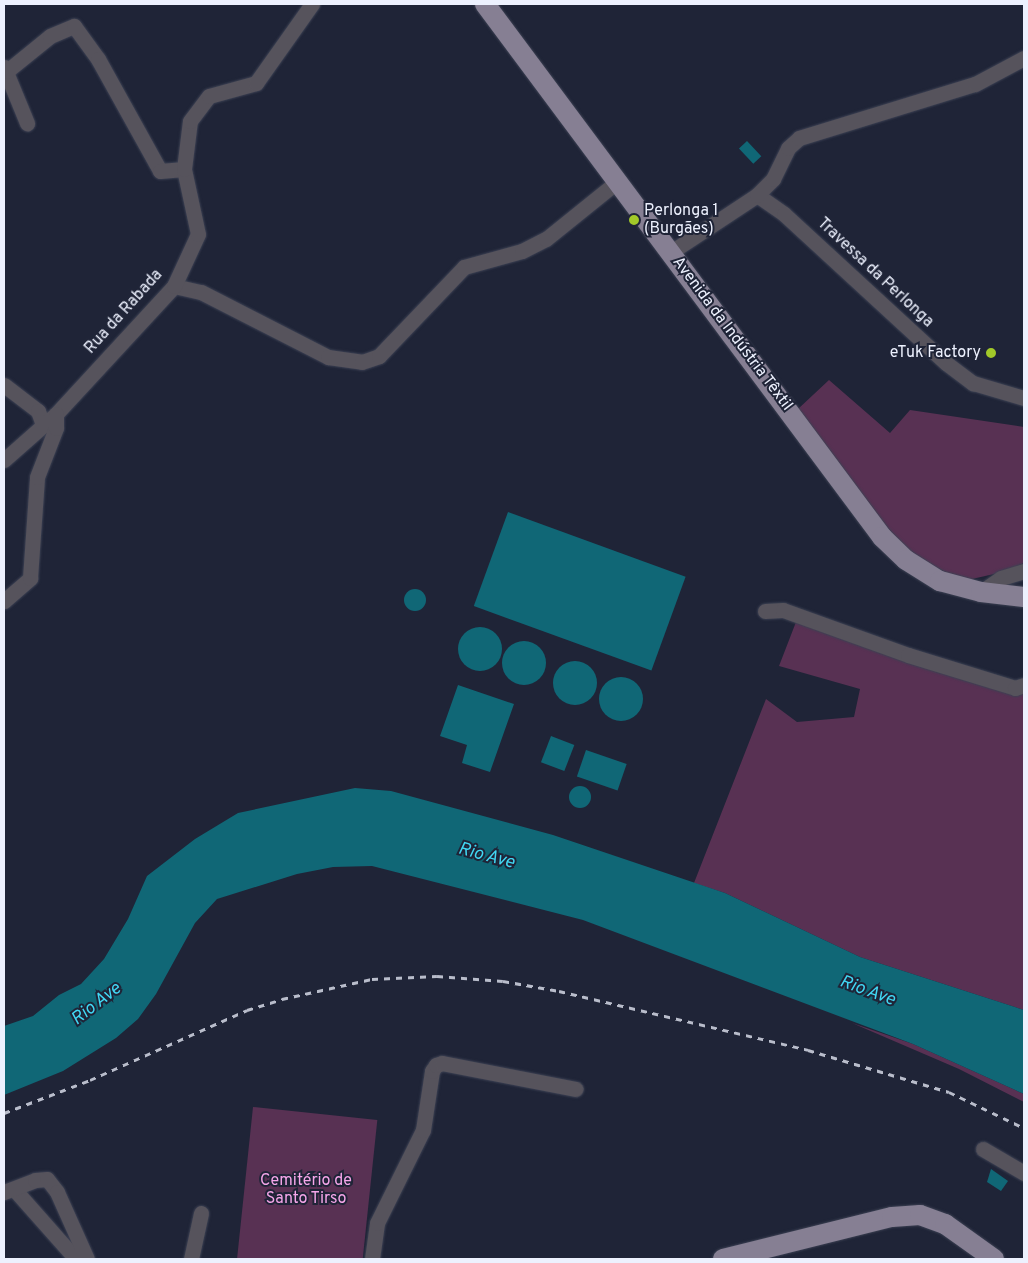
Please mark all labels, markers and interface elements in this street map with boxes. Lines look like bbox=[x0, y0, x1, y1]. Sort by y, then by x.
place label: Perlonga 1 (Burgães) bbox=[644, 201, 719, 239]
marker: Perlonga 1 (Burgães) bbox=[628, 214, 640, 226]
street label: Travessa da Perlonga bbox=[813, 214, 937, 332]
street label: Avenida da Indústria Têxtil bbox=[668, 253, 796, 415]
street label: Rua da Rabada bbox=[81, 266, 167, 358]
place label: eTuk Factory bbox=[890, 343, 981, 363]
marker: eTuk Factory bbox=[985, 347, 997, 359]
water label: Rio Ave bbox=[455, 839, 517, 875]
water label: Rio Ave bbox=[836, 972, 898, 1012]
water label: Rio Ave bbox=[67, 979, 127, 1031]
park label: Cemitério de Santo Tirso bbox=[260, 1171, 352, 1209]

